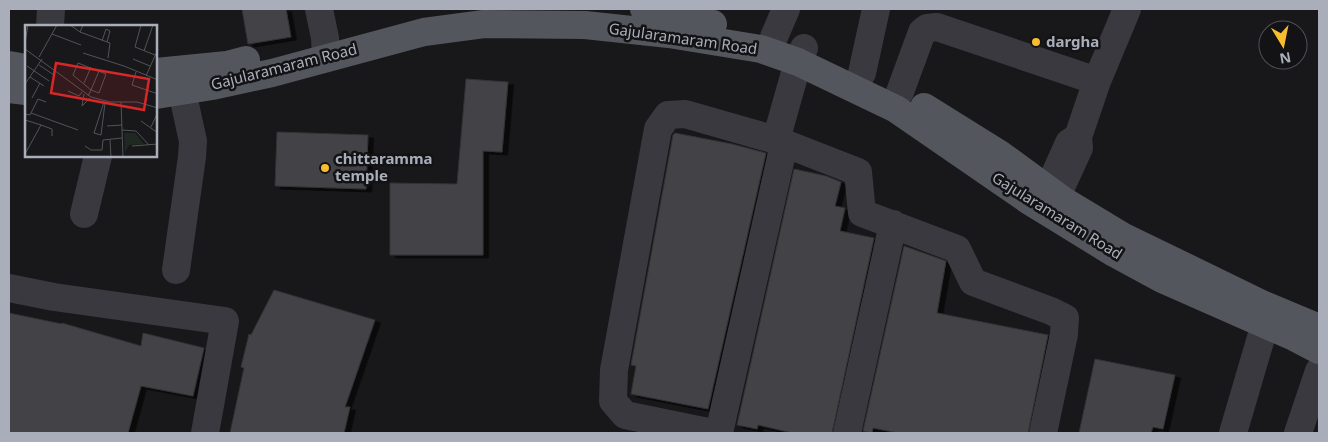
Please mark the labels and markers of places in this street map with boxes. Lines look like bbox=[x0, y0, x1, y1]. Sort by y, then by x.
place label: dargha bbox=[1046, 31, 1099, 51]
marker: dargha bbox=[1030, 36, 1042, 48]
place label: chittaramma temple bbox=[335, 148, 433, 185]
marker: chittaramma temple bbox=[319, 162, 331, 174]

